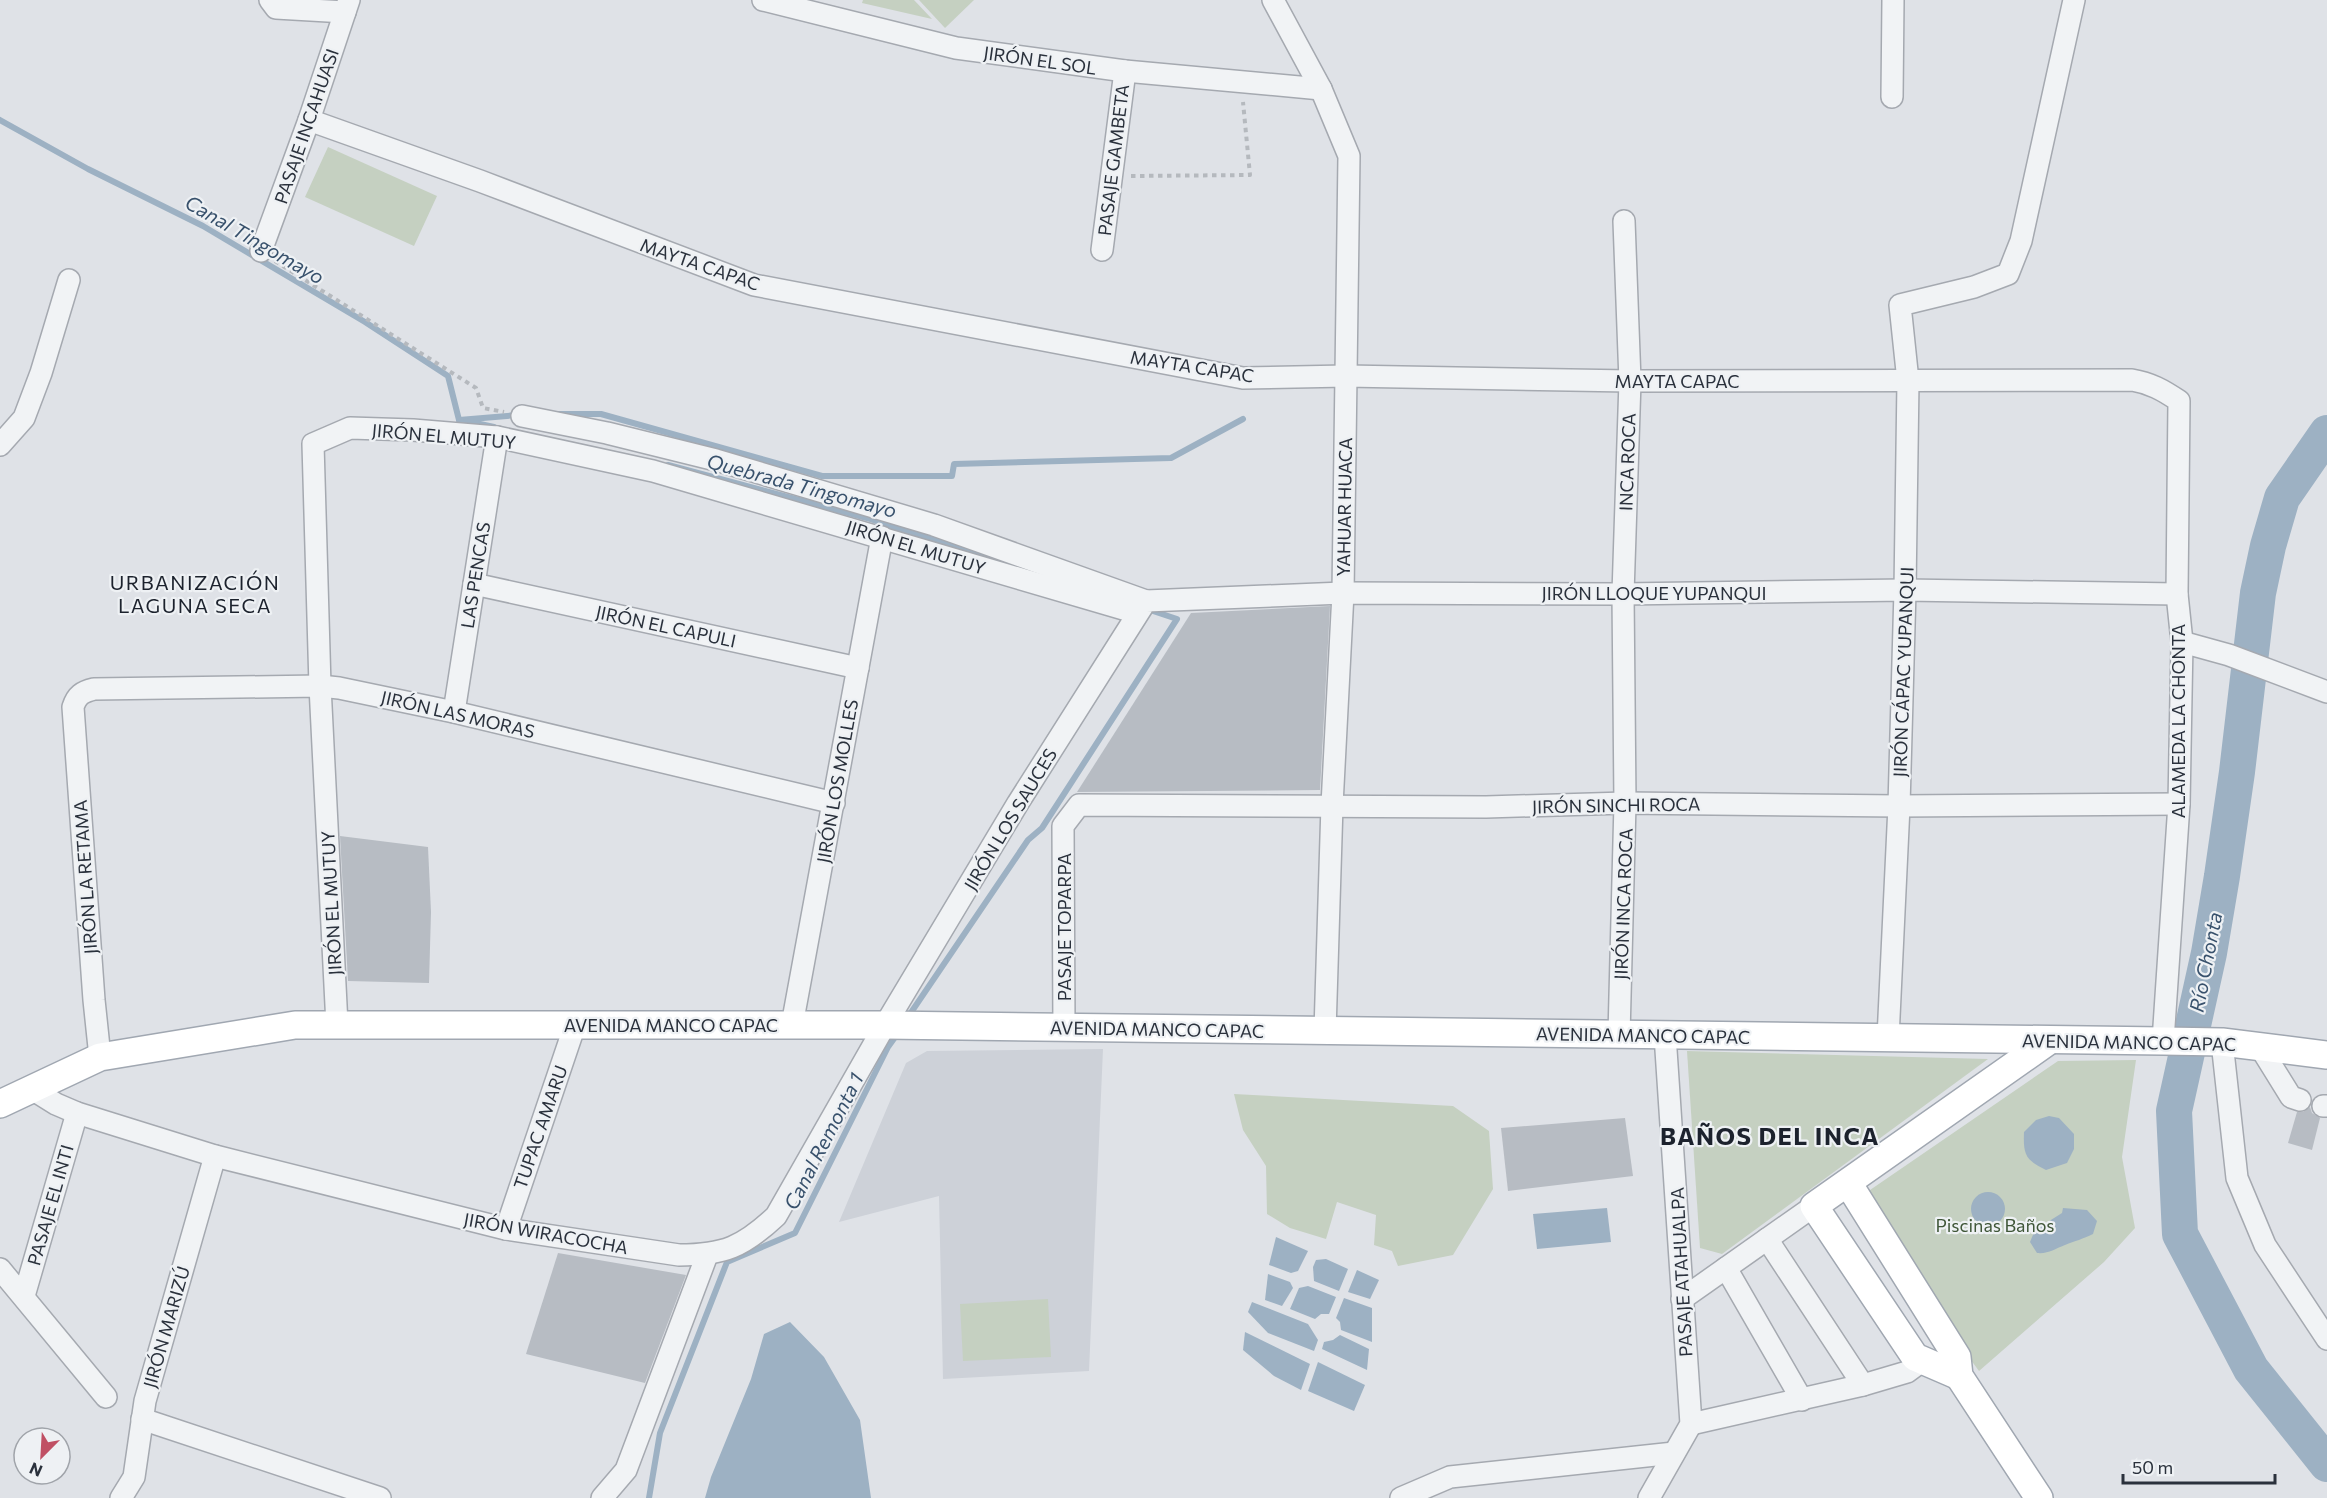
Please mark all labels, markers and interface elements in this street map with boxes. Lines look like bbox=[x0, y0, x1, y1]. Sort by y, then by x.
street label: JIRÓN EL SOL bbox=[982, 41, 1098, 79]
street label: PASAJE INCAHUASI bbox=[269, 46, 343, 206]
street label: PASAJE GAMBETA bbox=[1093, 83, 1133, 237]
water label: Canal Tingomayo bbox=[181, 189, 329, 289]
street label: MAYTA CAPAC bbox=[637, 233, 763, 295]
street label: MAYTA CAPAC bbox=[1129, 345, 1255, 387]
street label: MAYTA CAPAC bbox=[1615, 370, 1739, 392]
street label: INCA ROCA bbox=[1614, 413, 1640, 511]
street label: JIRÓN EL MUTUY bbox=[371, 419, 517, 453]
street label: YAHUAR HUACA bbox=[1332, 437, 1356, 577]
water label: Quebrada Tingomayo bbox=[704, 448, 900, 522]
street label: JIRÓN EL MUTUY bbox=[844, 515, 989, 579]
street label: LAS PENCAS bbox=[456, 520, 494, 630]
street label: JIRÓN CÁPAC YUPANQUI bbox=[1888, 566, 1918, 778]
district label: URBANIZACIÓN LAGUNA SECA bbox=[110, 570, 280, 617]
street label: JIRÓN LLOQUE YUPANQUI bbox=[1542, 582, 1766, 604]
street label: JIRÓN EL CAPULI bbox=[594, 600, 738, 652]
street label: ALAMEDA LA CHONTA bbox=[2167, 624, 2189, 818]
street label: JIRÓN LAS MORAS bbox=[379, 686, 537, 742]
street label: JIRÓN LOS MOLLES bbox=[812, 697, 862, 865]
street label: JIRÓN LOS SAUCES bbox=[959, 744, 1061, 894]
street label: JIRÓN SINCHI ROCA bbox=[1532, 793, 1700, 817]
street label: JIRÓN LA RETAMA bbox=[69, 799, 101, 955]
street label: JIRÓN INCA ROCA bbox=[1609, 828, 1637, 980]
street label: JIRÓN EL MUTUY bbox=[316, 830, 346, 976]
street label: PASAJE TOPARPA bbox=[1053, 853, 1075, 1001]
water label: Río Chonta bbox=[2184, 910, 2226, 1014]
street label: AVENIDA MANCO CAPAC bbox=[564, 1014, 778, 1036]
street label: AVENIDA MANCO CAPAC bbox=[1050, 1016, 1264, 1042]
street label: AVENIDA MANCO CAPAC bbox=[1536, 1022, 1750, 1048]
street label: AVENIDA MANCO CAPAC bbox=[2022, 1029, 2236, 1055]
street label: TUPAC AMARU bbox=[508, 1062, 572, 1192]
water label: Canal Remonta 1 bbox=[778, 1068, 868, 1213]
district label: BAÑOS DEL INCA bbox=[1660, 1121, 1880, 1150]
street label: PASAJE EL INTI bbox=[22, 1142, 78, 1268]
street label: PASAJE ATAHUALPA bbox=[1666, 1187, 1696, 1357]
street label: JIRÓN WIRACOCHA bbox=[462, 1208, 630, 1258]
park label: Piscinas Baños bbox=[1935, 1214, 2055, 1236]
street label: JIRÓN MARIZÚ bbox=[138, 1264, 194, 1390]
north arrow bbox=[12, 1426, 72, 1486]
scale bar bbox=[2123, 1447, 2274, 1485]
text: 50 m bbox=[2132, 1456, 2173, 1478]
text: N bbox=[26, 1459, 45, 1481]

